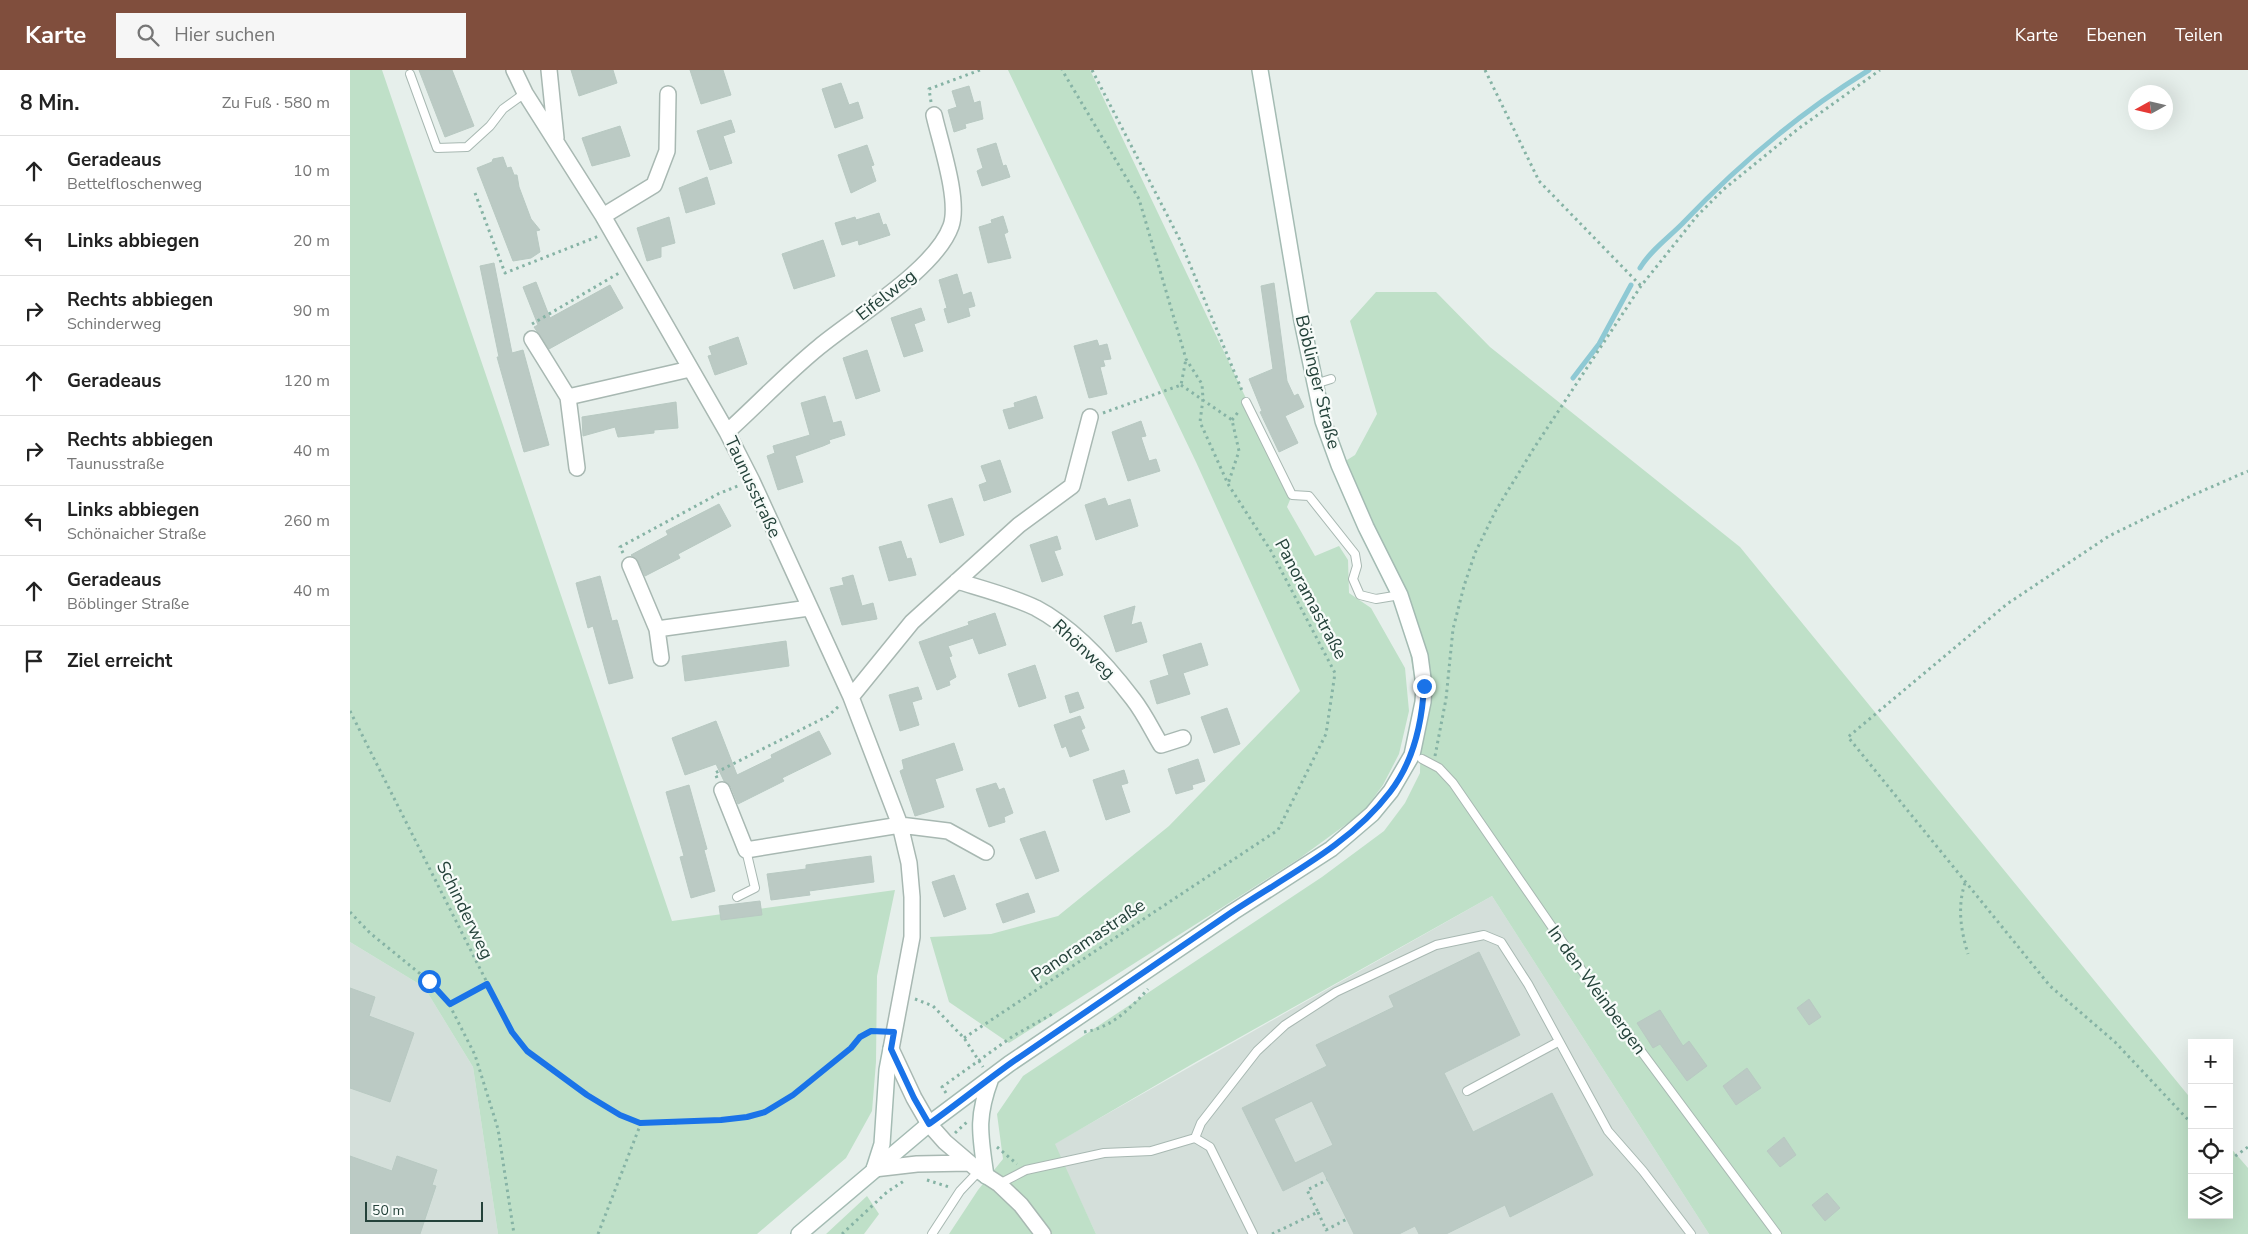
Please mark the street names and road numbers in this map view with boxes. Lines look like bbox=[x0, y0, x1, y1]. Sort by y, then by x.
street label: Eifelweg bbox=[851, 264, 921, 326]
street label: Böblinger Straße bbox=[1290, 312, 1346, 452]
street label: Taunusstraße bbox=[719, 432, 787, 542]
street label: Panoramastraße bbox=[1269, 535, 1353, 663]
street label: Rhönweg bbox=[1047, 614, 1121, 684]
street label: Schinderweg bbox=[431, 857, 499, 963]
street label: Panoramastraße bbox=[1026, 893, 1150, 987]
street label: In den Weinbergen bbox=[1542, 921, 1652, 1059]

